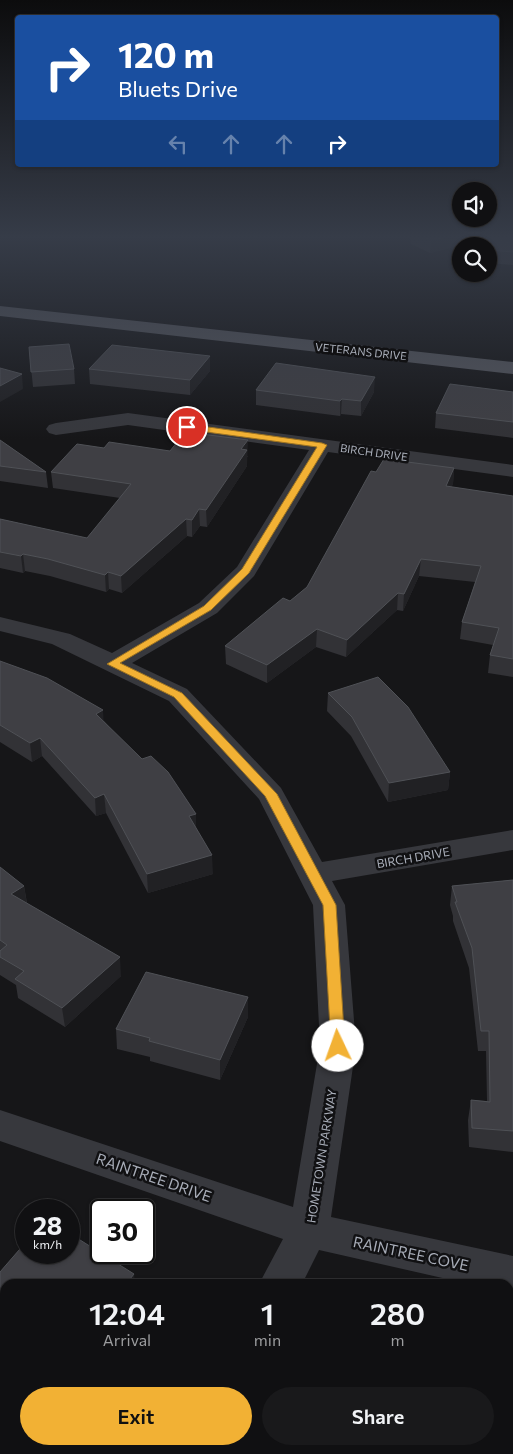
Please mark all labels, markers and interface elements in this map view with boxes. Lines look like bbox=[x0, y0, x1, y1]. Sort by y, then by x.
text: 120 m bbox=[118, 32, 214, 75]
icon: right bbox=[35, 35, 100, 100]
text: Bluets Drive bbox=[118, 75, 238, 102]
icon: left bbox=[164, 130, 192, 158]
icon: ahead bbox=[217, 130, 245, 158]
icon: ahead bbox=[270, 130, 298, 158]
icon: right bbox=[323, 130, 351, 158]
map controls bbox=[452, 182, 497, 282]
button: sound bbox=[452, 182, 497, 227]
button: search bbox=[452, 237, 497, 282]
street label: VETERANS DRIVE bbox=[315, 340, 407, 362]
pin bbox=[166, 406, 208, 448]
icon: arrive bbox=[173, 413, 201, 441]
street label: BIRCH DRIVE bbox=[339, 441, 409, 463]
street label: BIRCH DRIVE bbox=[375, 844, 451, 870]
position arrow bbox=[311, 1019, 363, 1071]
street label: HOMETOWN PARKWAY bbox=[304, 1088, 339, 1224]
street label: RAINTREE DRIVE bbox=[94, 1149, 214, 1205]
speed limit sign: 30 bbox=[90, 1199, 155, 1264]
text: 28 bbox=[33, 1210, 62, 1240]
street label: RAINTREE COVE bbox=[352, 1232, 471, 1274]
text: km/h bbox=[33, 1237, 62, 1251]
text: 12:04 bbox=[89, 1294, 165, 1331]
text: 1 bbox=[261, 1294, 274, 1331]
text: 280 bbox=[370, 1294, 425, 1331]
text: Arrival bbox=[103, 1330, 151, 1349]
text: min bbox=[254, 1330, 281, 1349]
text: m bbox=[391, 1330, 405, 1349]
button: Exit bbox=[20, 1387, 252, 1445]
button: Share bbox=[262, 1387, 494, 1445]

